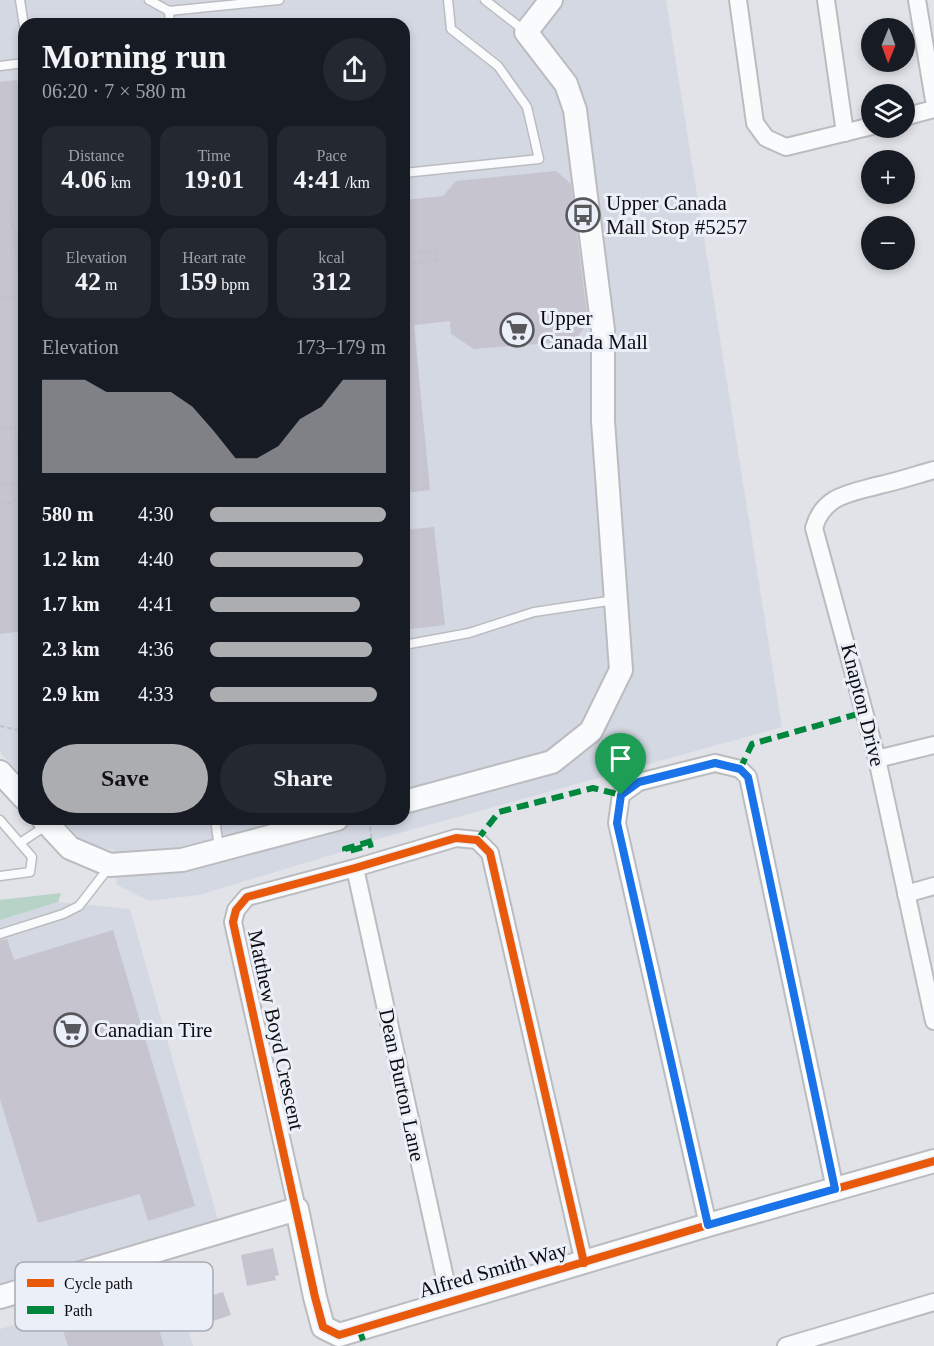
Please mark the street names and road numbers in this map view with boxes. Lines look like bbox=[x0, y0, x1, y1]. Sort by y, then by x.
street label: Knapton Drive bbox=[836, 641, 890, 769]
street label: Matthew Boyd Crescent bbox=[243, 928, 309, 1132]
street label: Dean Burton Lane bbox=[374, 1007, 430, 1163]
street label: Alfred Smith Way bbox=[416, 1237, 570, 1303]

